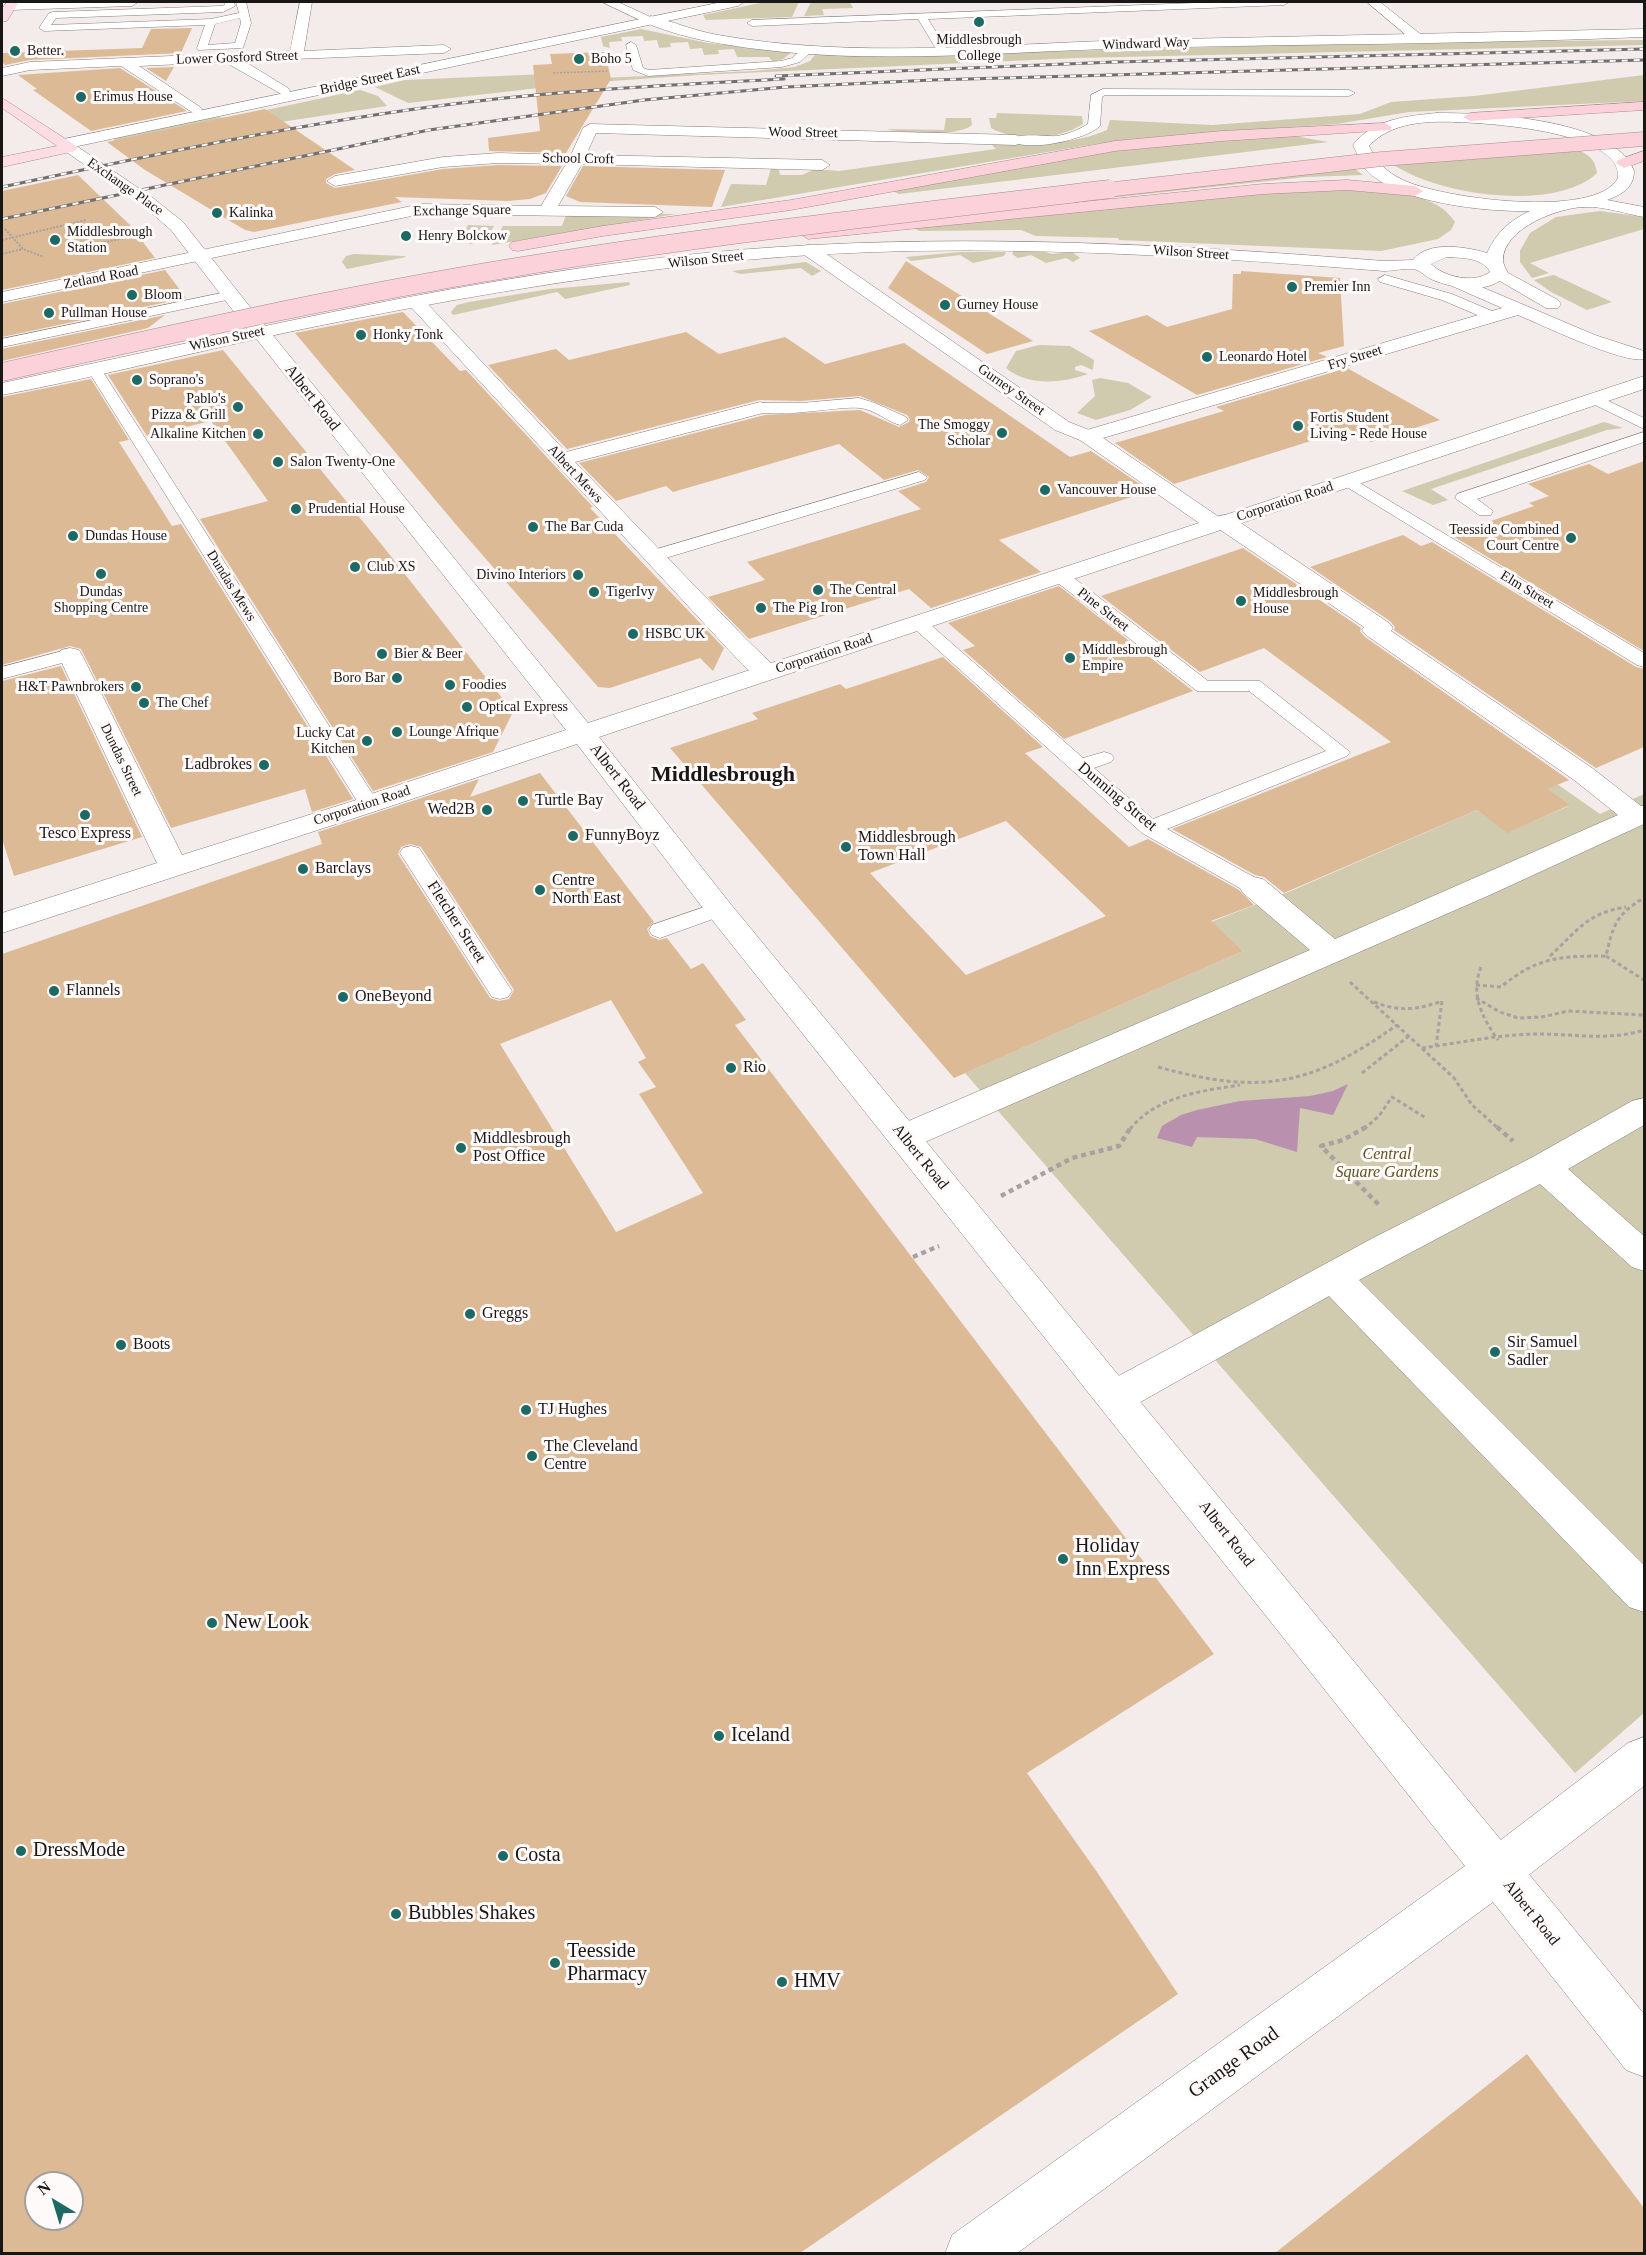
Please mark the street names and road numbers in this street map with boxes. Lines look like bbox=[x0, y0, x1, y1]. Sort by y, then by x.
street label: Windward Way bbox=[1102, 34, 1190, 54]
street label: Lower Gosford Street bbox=[176, 47, 298, 69]
street label: Bridge Street East bbox=[318, 61, 422, 99]
street label: Wood Street bbox=[768, 124, 838, 142]
street label: School Croft bbox=[542, 150, 614, 168]
street label: Exchange Place bbox=[84, 155, 166, 219]
street label: Exchange Square bbox=[413, 202, 511, 220]
street label: Wilson Street bbox=[1152, 242, 1230, 264]
street label: Wilson Street bbox=[667, 248, 745, 272]
street label: Zetland Road bbox=[62, 263, 140, 293]
street label: Wilson Street bbox=[188, 323, 266, 355]
street label: Fry Street bbox=[1326, 342, 1384, 374]
street label: Albert Road bbox=[280, 361, 344, 435]
street label: Gurney Street bbox=[974, 361, 1048, 419]
street label: Albert Mews bbox=[544, 441, 606, 507]
street label: Corporation Road bbox=[1235, 478, 1335, 526]
street label: Dundas Mews bbox=[203, 547, 259, 625]
street label: Elm Street bbox=[1497, 567, 1557, 613]
street label: Pine Street bbox=[1074, 585, 1132, 635]
street label: Corporation Road bbox=[774, 630, 874, 678]
street label: Dundas Street bbox=[96, 721, 146, 799]
street label: Albert Road bbox=[585, 740, 649, 814]
street label: Dunning Street bbox=[1074, 758, 1160, 836]
street label: Corporation Road bbox=[312, 782, 412, 830]
street label: Fletcher Street bbox=[422, 877, 490, 967]
street label: Albert Road bbox=[888, 1120, 952, 1194]
street label: Albert Road bbox=[1194, 1497, 1258, 1571]
street label: Albert Road bbox=[1499, 1876, 1563, 1950]
street label: Grange Road bbox=[1184, 2022, 1284, 2104]

